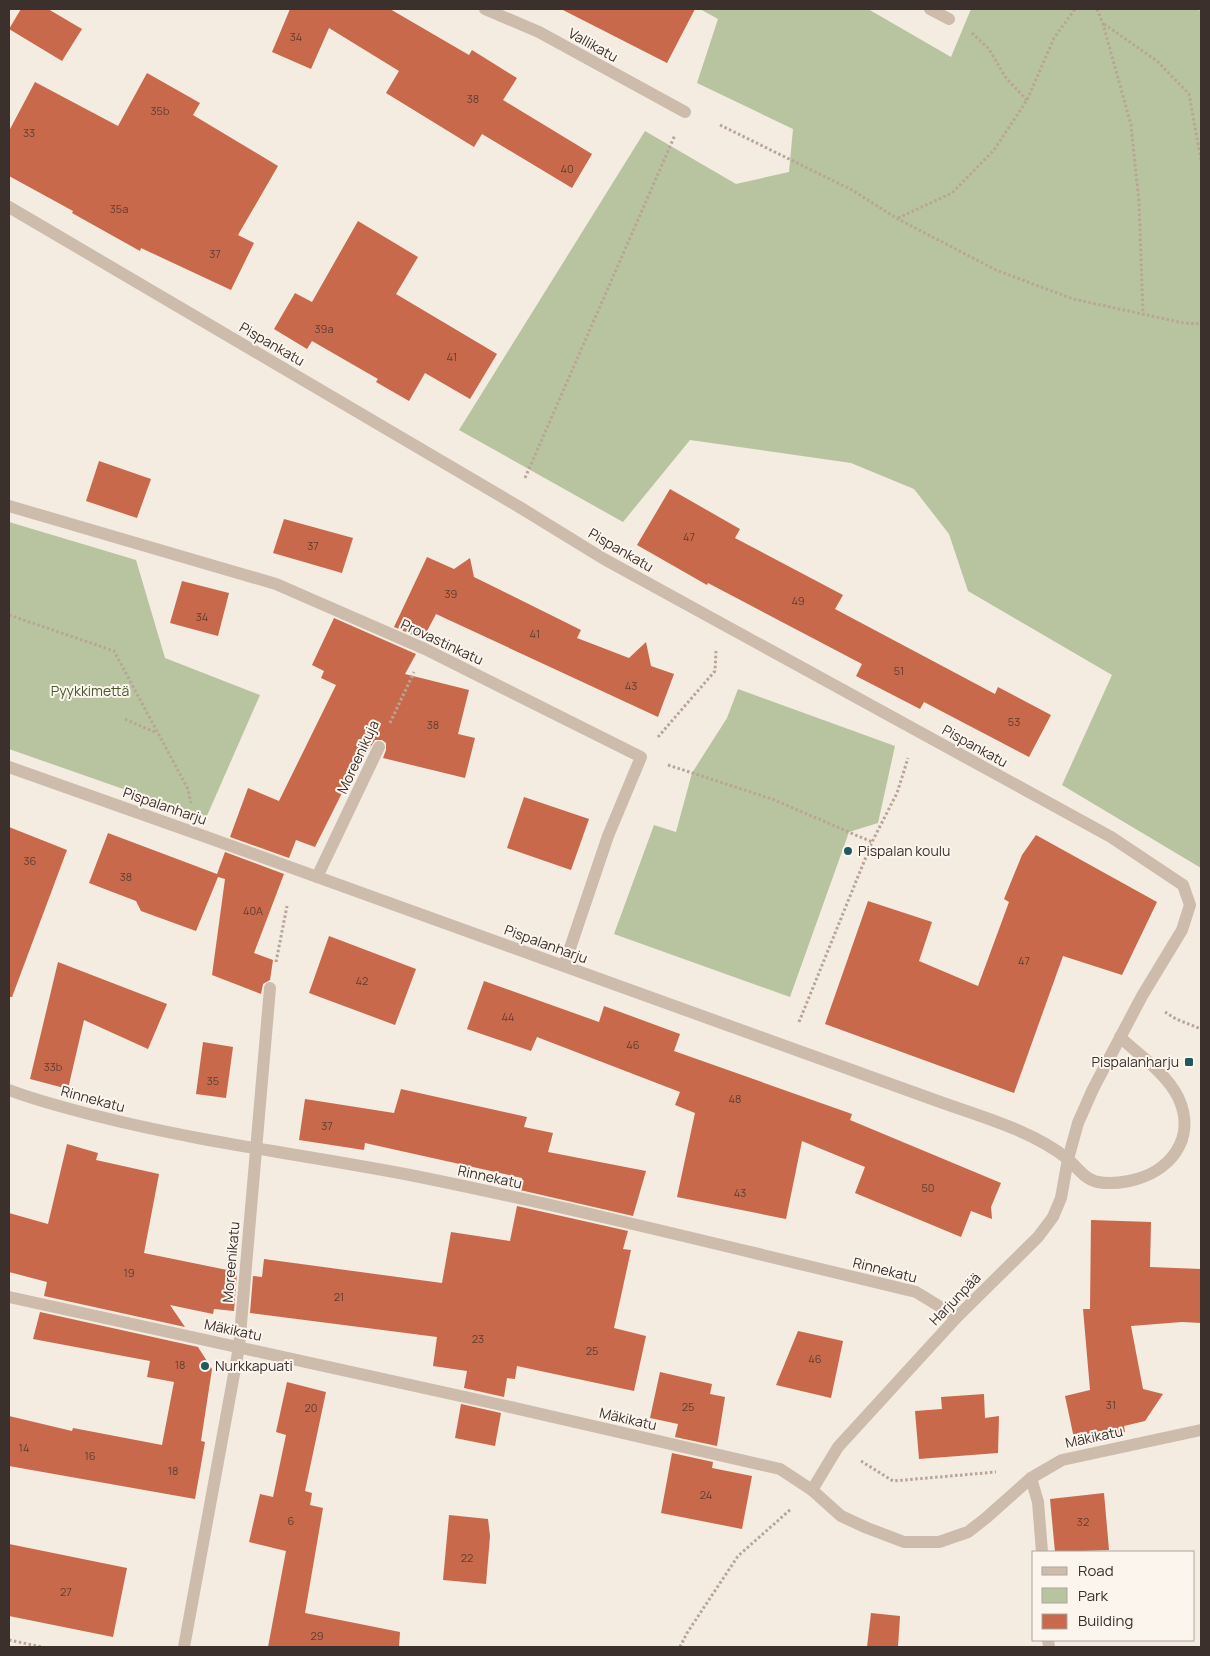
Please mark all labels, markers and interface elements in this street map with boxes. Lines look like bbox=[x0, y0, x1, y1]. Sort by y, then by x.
street label: Vallikatu bbox=[565, 23, 621, 66]
house number: 34 bbox=[290, 29, 302, 44]
house number: 38 bbox=[467, 91, 479, 106]
house number: 35b bbox=[151, 103, 170, 118]
house number: 33 bbox=[23, 125, 35, 140]
house number: 40 bbox=[560, 161, 574, 176]
house number: 35a bbox=[110, 201, 128, 216]
house number: 37 bbox=[209, 246, 221, 261]
street label: Pispankatu bbox=[236, 317, 308, 370]
house number: 39a bbox=[314, 321, 334, 336]
house number: 41 bbox=[447, 349, 457, 364]
street label: Pispankatu bbox=[585, 523, 657, 576]
house number: 47 bbox=[683, 529, 695, 544]
house number: 37 bbox=[307, 538, 319, 553]
house number: 39 bbox=[445, 586, 458, 601]
house number: 49 bbox=[791, 593, 805, 608]
house number: 34 bbox=[196, 609, 208, 624]
street label: Provastinkatu bbox=[398, 614, 487, 669]
house number: 41 bbox=[530, 626, 540, 641]
house number: 51 bbox=[894, 663, 904, 678]
house number: 43 bbox=[625, 678, 637, 693]
park label: Pyykkimettä bbox=[51, 681, 129, 700]
house number: 53 bbox=[1008, 714, 1020, 729]
street label: Moreenikuja bbox=[332, 717, 383, 797]
house number: 38 bbox=[427, 717, 439, 732]
street label: Pispankatu bbox=[939, 720, 1011, 771]
street label: Pispalanharju bbox=[121, 782, 210, 829]
place label: Pispalan koulu bbox=[858, 841, 950, 860]
marker: Pispalan koulu bbox=[842, 845, 854, 857]
house number: 36 bbox=[24, 853, 37, 868]
house number: 38 bbox=[120, 869, 132, 884]
house number: 40A bbox=[243, 903, 263, 918]
street label: Pispalanharju bbox=[502, 920, 591, 967]
house number: 47 bbox=[1018, 953, 1030, 968]
house number: 42 bbox=[356, 973, 368, 988]
house number: 44 bbox=[501, 1009, 515, 1024]
house number: 46 bbox=[626, 1037, 640, 1052]
place label: Pispalanharju bbox=[1092, 1052, 1179, 1071]
marker: Pispalanharju bbox=[1183, 1056, 1195, 1068]
house number: 33b bbox=[44, 1059, 63, 1074]
house number: 35 bbox=[207, 1073, 219, 1088]
street label: Rinnekatu bbox=[59, 1081, 127, 1116]
house number: 48 bbox=[729, 1091, 741, 1106]
house number: 37 bbox=[321, 1118, 333, 1133]
street label: Rinnekatu bbox=[456, 1160, 524, 1193]
house number: 50 bbox=[921, 1180, 935, 1195]
house number: 43 bbox=[734, 1185, 746, 1200]
street label: Moreenikatu bbox=[217, 1221, 244, 1303]
street label: Rinnekatu bbox=[851, 1252, 919, 1287]
house number: 19 bbox=[123, 1265, 135, 1280]
street label: Harjunpää bbox=[925, 1268, 985, 1329]
house number: 21 bbox=[334, 1289, 344, 1304]
street label: Mäkikatu bbox=[203, 1314, 264, 1345]
house number: 23 bbox=[472, 1331, 484, 1346]
house number: 25 bbox=[586, 1343, 598, 1358]
house number: 46 bbox=[808, 1351, 822, 1366]
place label: Nurkkapuati bbox=[215, 1356, 293, 1375]
house number: 18 bbox=[175, 1357, 185, 1372]
marker: Nurkkapuati bbox=[199, 1360, 211, 1372]
house number: 31 bbox=[1106, 1397, 1116, 1412]
house number: 25 bbox=[682, 1399, 694, 1414]
house number: 20 bbox=[305, 1400, 317, 1415]
street label: Mäkikatu bbox=[598, 1403, 659, 1434]
street label: Mäkikatu bbox=[1063, 1421, 1124, 1452]
house number: 14 bbox=[19, 1440, 29, 1455]
house number: 16 bbox=[84, 1448, 96, 1463]
house number: 18 bbox=[168, 1463, 178, 1478]
house number: 24 bbox=[700, 1487, 712, 1502]
house number: 6 bbox=[288, 1513, 295, 1528]
house number: 32 bbox=[1077, 1514, 1089, 1529]
house number: 22 bbox=[461, 1550, 473, 1565]
legend bbox=[1032, 1551, 1195, 1641]
text: Road bbox=[1078, 1560, 1114, 1581]
house number: 27 bbox=[60, 1584, 72, 1599]
text: Park bbox=[1078, 1585, 1108, 1606]
text: Building bbox=[1078, 1610, 1133, 1631]
house number: 29 bbox=[310, 1628, 324, 1643]

